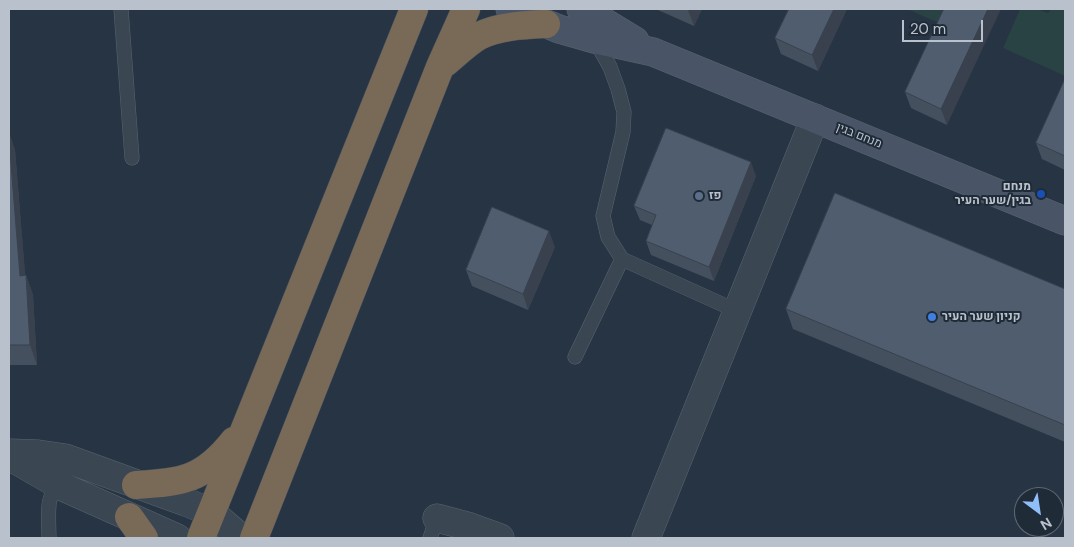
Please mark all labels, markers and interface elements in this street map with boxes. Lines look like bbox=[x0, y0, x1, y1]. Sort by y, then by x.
scale bar bbox=[904, 10, 985, 42]
text: 20 m bbox=[910, 19, 946, 39]
street label: מנחם בגין bbox=[834, 120, 884, 152]
place label: מנחם בגין/שער העיר bbox=[955, 180, 1031, 208]
marker: מנחם בגין/שער העיר bbox=[1035, 188, 1047, 200]
place label: פז bbox=[709, 189, 722, 203]
marker: פז bbox=[693, 190, 705, 202]
place label: קניון שער העיר bbox=[942, 310, 1021, 324]
marker: קניון שער העיר bbox=[926, 311, 938, 323]
north arrow bbox=[1014, 487, 1064, 537]
text: N bbox=[1037, 514, 1055, 534]

